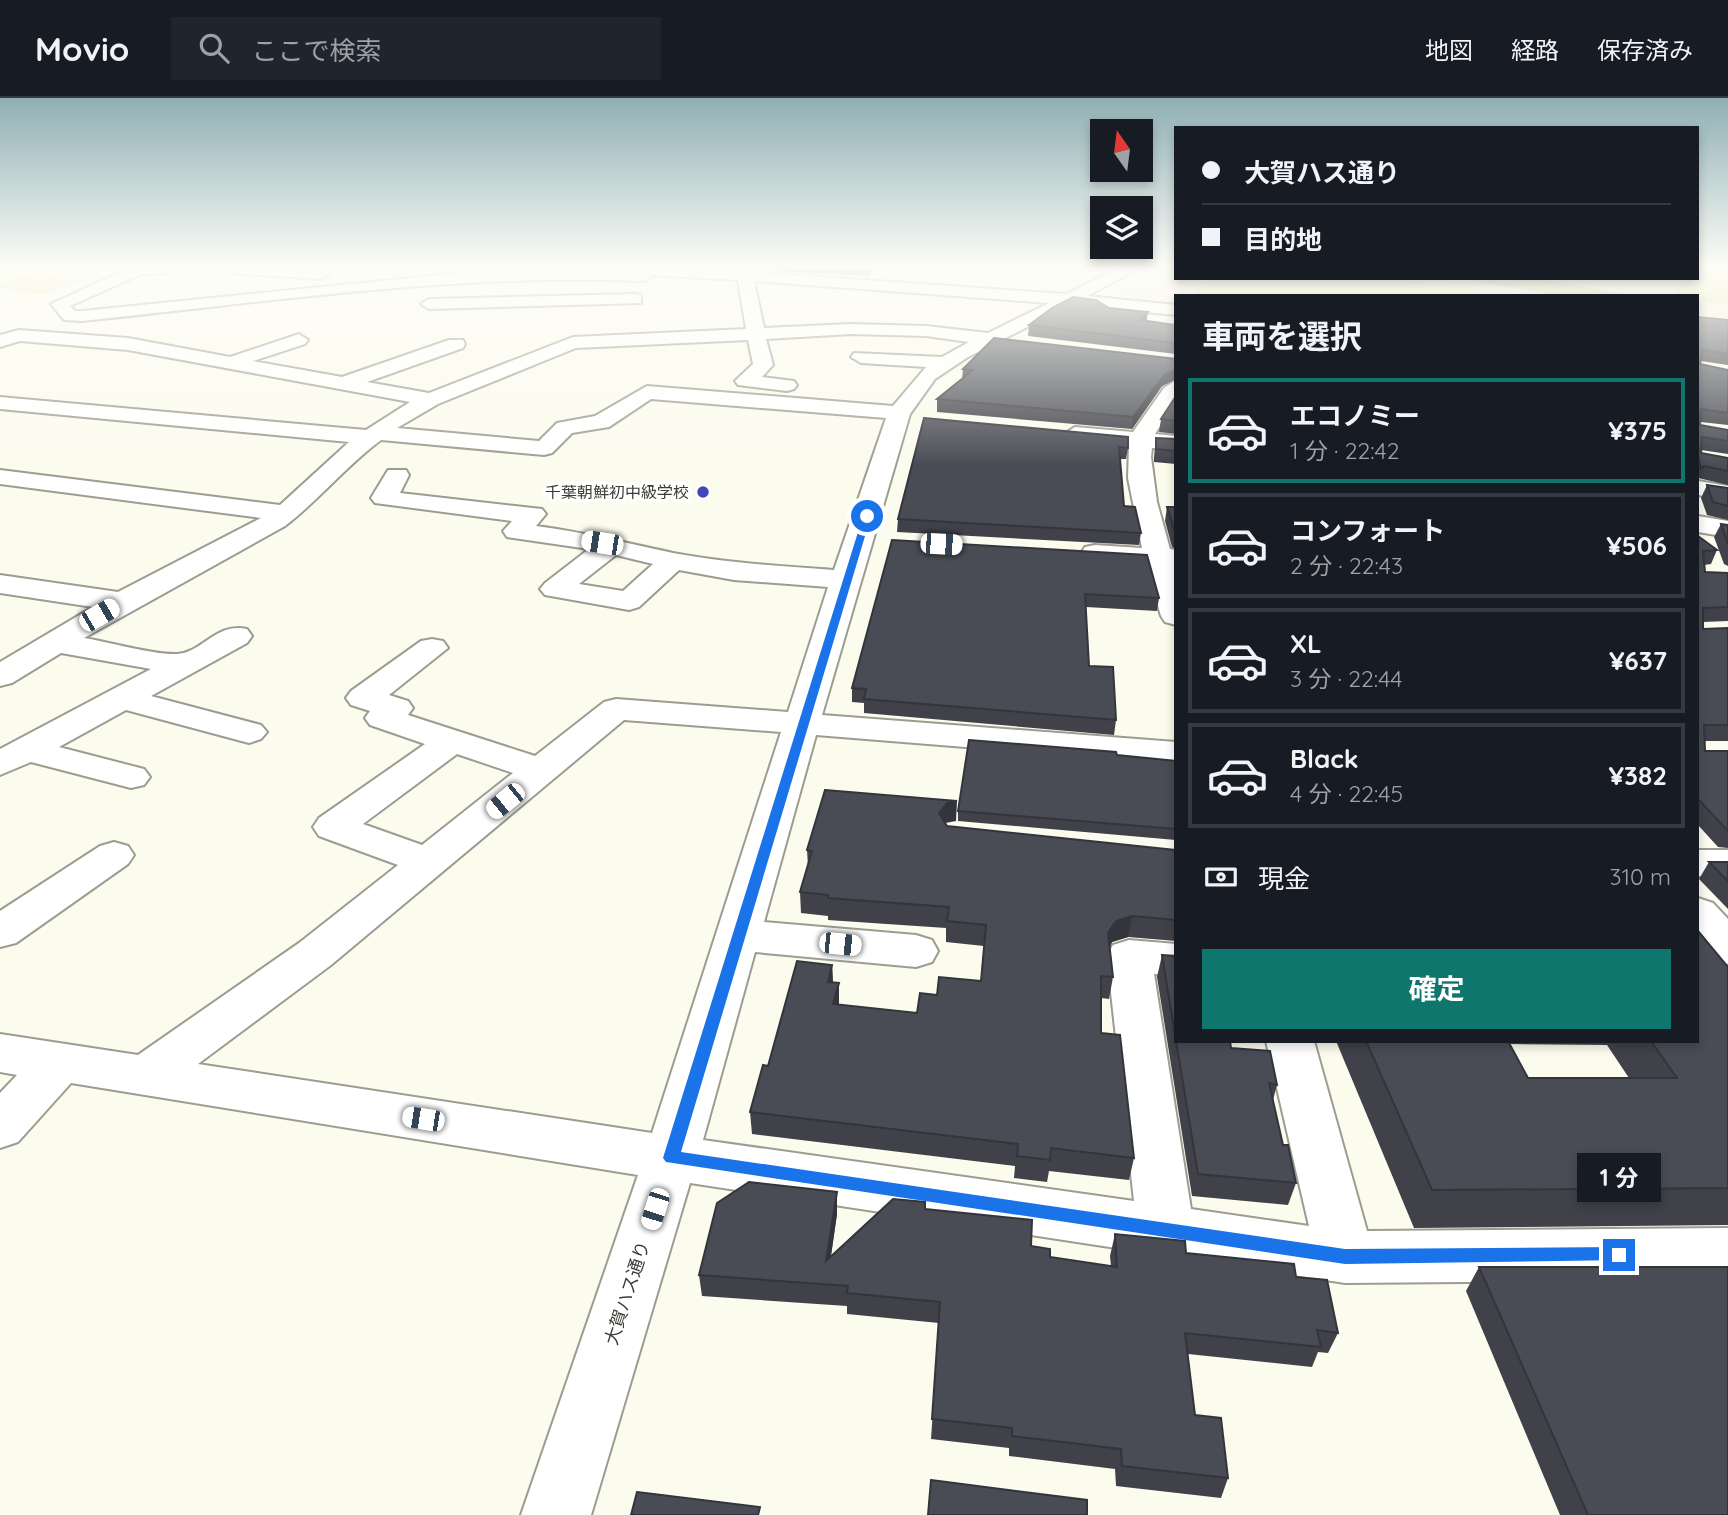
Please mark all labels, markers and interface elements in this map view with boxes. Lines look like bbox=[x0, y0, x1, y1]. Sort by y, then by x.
search box bbox=[171, 17, 661, 80]
text: Movio bbox=[35, 28, 129, 69]
icon: search bbox=[195, 29, 233, 67]
text: ここで検索 bbox=[251, 34, 381, 67]
text: 地図 bbox=[1425, 35, 1473, 65]
text: 経路 bbox=[1511, 35, 1559, 65]
text: 保存済み bbox=[1597, 35, 1693, 65]
north arrow bbox=[1090, 119, 1153, 182]
map controls bbox=[1090, 119, 1153, 259]
text: 大賀ハス通り bbox=[1244, 156, 1400, 189]
button: layers bbox=[1090, 196, 1153, 259]
text: 目的地 bbox=[1244, 223, 1322, 256]
text: 車両を選択 bbox=[1202, 316, 1362, 356]
icon: car bbox=[1206, 399, 1269, 462]
text: エコノミー bbox=[1290, 399, 1420, 432]
text: ¥375 bbox=[1608, 414, 1667, 447]
text: 1 分 · 22:42 bbox=[1290, 436, 1399, 465]
place label: 千葉朝鮮初中級学校 bbox=[545, 482, 689, 502]
marker: 千葉朝鮮初中級学校 bbox=[695, 484, 711, 500]
route start bbox=[851, 500, 883, 532]
icon: car bbox=[1206, 514, 1269, 577]
text: コンフォート bbox=[1290, 514, 1445, 547]
car bbox=[580, 529, 625, 557]
text: ¥506 bbox=[1606, 529, 1667, 562]
car bbox=[920, 532, 963, 556]
text: 2 分 · 22:43 bbox=[1290, 551, 1403, 580]
car bbox=[76, 595, 123, 635]
text: XL bbox=[1290, 627, 1322, 660]
icon: car bbox=[1206, 629, 1269, 692]
text: ¥637 bbox=[1609, 644, 1667, 677]
text: 3 分 · 22:44 bbox=[1290, 664, 1402, 693]
text: Black bbox=[1290, 742, 1359, 775]
icon: car bbox=[1206, 744, 1269, 807]
text: ¥382 bbox=[1608, 759, 1667, 792]
text: 4 分 · 22:45 bbox=[1290, 779, 1403, 808]
car bbox=[483, 780, 528, 822]
icon: cash bbox=[1202, 858, 1240, 896]
text: 現金 bbox=[1258, 862, 1310, 895]
text: 310 m bbox=[1609, 862, 1671, 891]
car bbox=[819, 931, 862, 957]
button: 確定 bbox=[1202, 949, 1671, 1029]
car bbox=[401, 1105, 446, 1133]
callout: 1 分 bbox=[1577, 1154, 1661, 1202]
text: 1 分 bbox=[1600, 1163, 1638, 1192]
car bbox=[639, 1186, 672, 1232]
street label: 大賀ハス通り bbox=[599, 1238, 655, 1348]
route end bbox=[1603, 1239, 1635, 1271]

